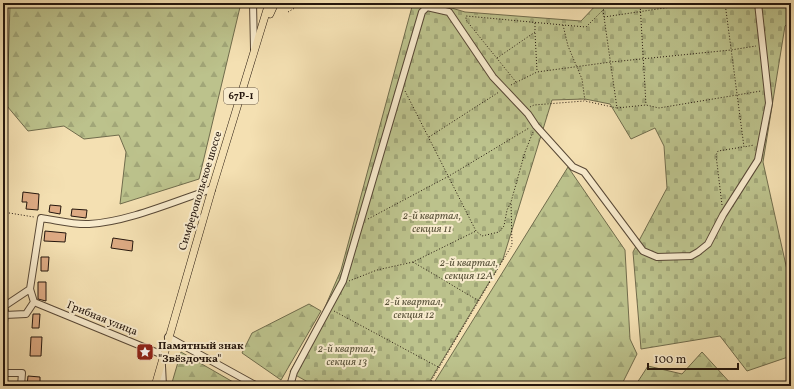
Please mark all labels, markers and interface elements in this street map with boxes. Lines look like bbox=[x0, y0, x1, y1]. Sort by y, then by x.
road number: 67Р-1 bbox=[224, 88, 258, 104]
street label: Симферопольское шоссе bbox=[176, 130, 226, 252]
park label: 2-й квартал, секция 11 bbox=[403, 209, 461, 237]
park label: 2-й квартал, секция 12А bbox=[440, 256, 498, 284]
park label: 2-й квартал, секция 12 bbox=[385, 295, 443, 323]
street label: Грибная улица bbox=[64, 298, 140, 340]
place label: Памятный знак "Звёздочка" bbox=[158, 339, 244, 367]
place icon: Памятный знак "Звёздочка" bbox=[135, 342, 155, 362]
park label: 2-й квартал, секция 13 bbox=[318, 342, 376, 370]
scale bar bbox=[648, 345, 738, 371]
text: 100 m bbox=[654, 352, 687, 368]

